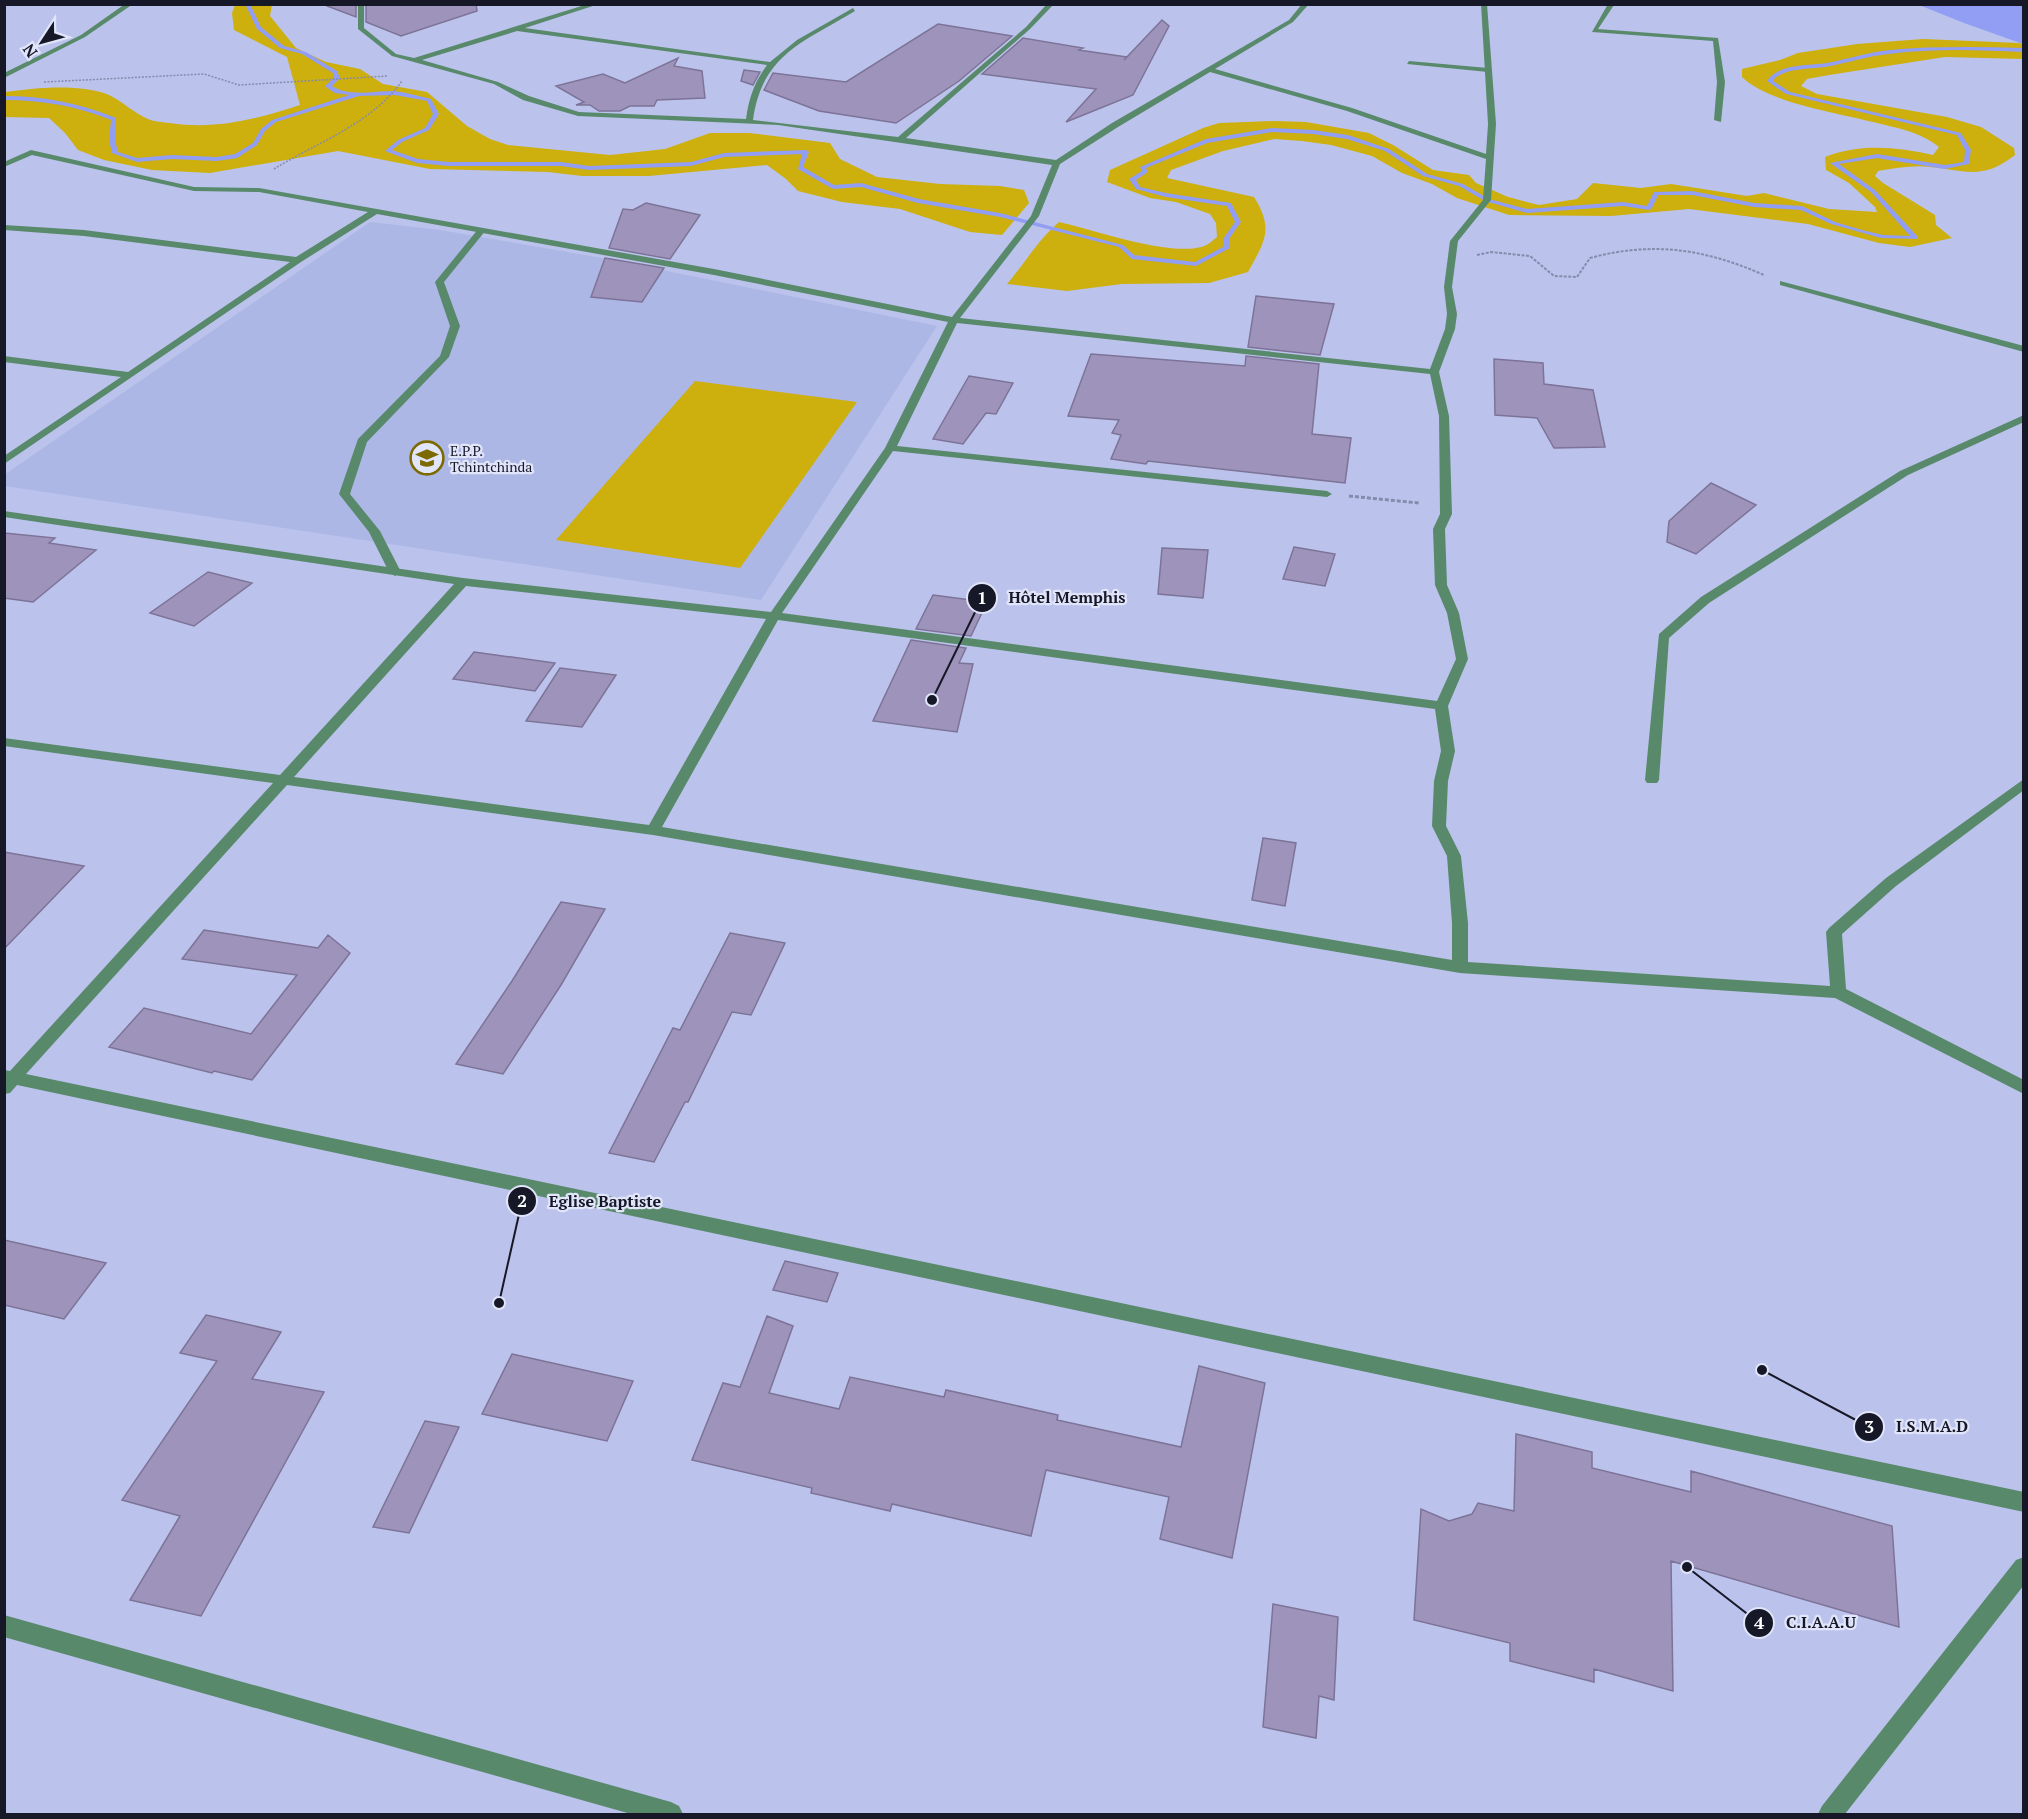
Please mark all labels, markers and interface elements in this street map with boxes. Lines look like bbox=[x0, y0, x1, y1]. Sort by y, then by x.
north arrow bbox=[12, 12, 72, 72]
text: N bbox=[17, 39, 42, 62]
school or university icon: E.P.P. Tchintchinda bbox=[409, 440, 445, 476]
place label: E.P.P. Tchintchinda bbox=[450, 441, 532, 476]
callout: Hôtel Memphis bbox=[967, 581, 1138, 615]
text: 1 bbox=[977, 585, 987, 609]
text: Hôtel Memphis bbox=[1008, 586, 1126, 608]
callout: Eglise Baptiste bbox=[507, 1184, 673, 1218]
text: 2 bbox=[517, 1188, 527, 1212]
text: Eglise Baptiste bbox=[549, 1190, 662, 1212]
callout: I.S.M.A.D bbox=[1854, 1410, 1980, 1444]
text: 3 bbox=[1864, 1414, 1874, 1438]
text: I.S.M.A.D bbox=[1896, 1415, 1968, 1437]
callout: C.I.A.A.U bbox=[1744, 1606, 1868, 1640]
text: 4 bbox=[1754, 1610, 1765, 1634]
text: C.I.A.A.U bbox=[1786, 1611, 1857, 1633]

